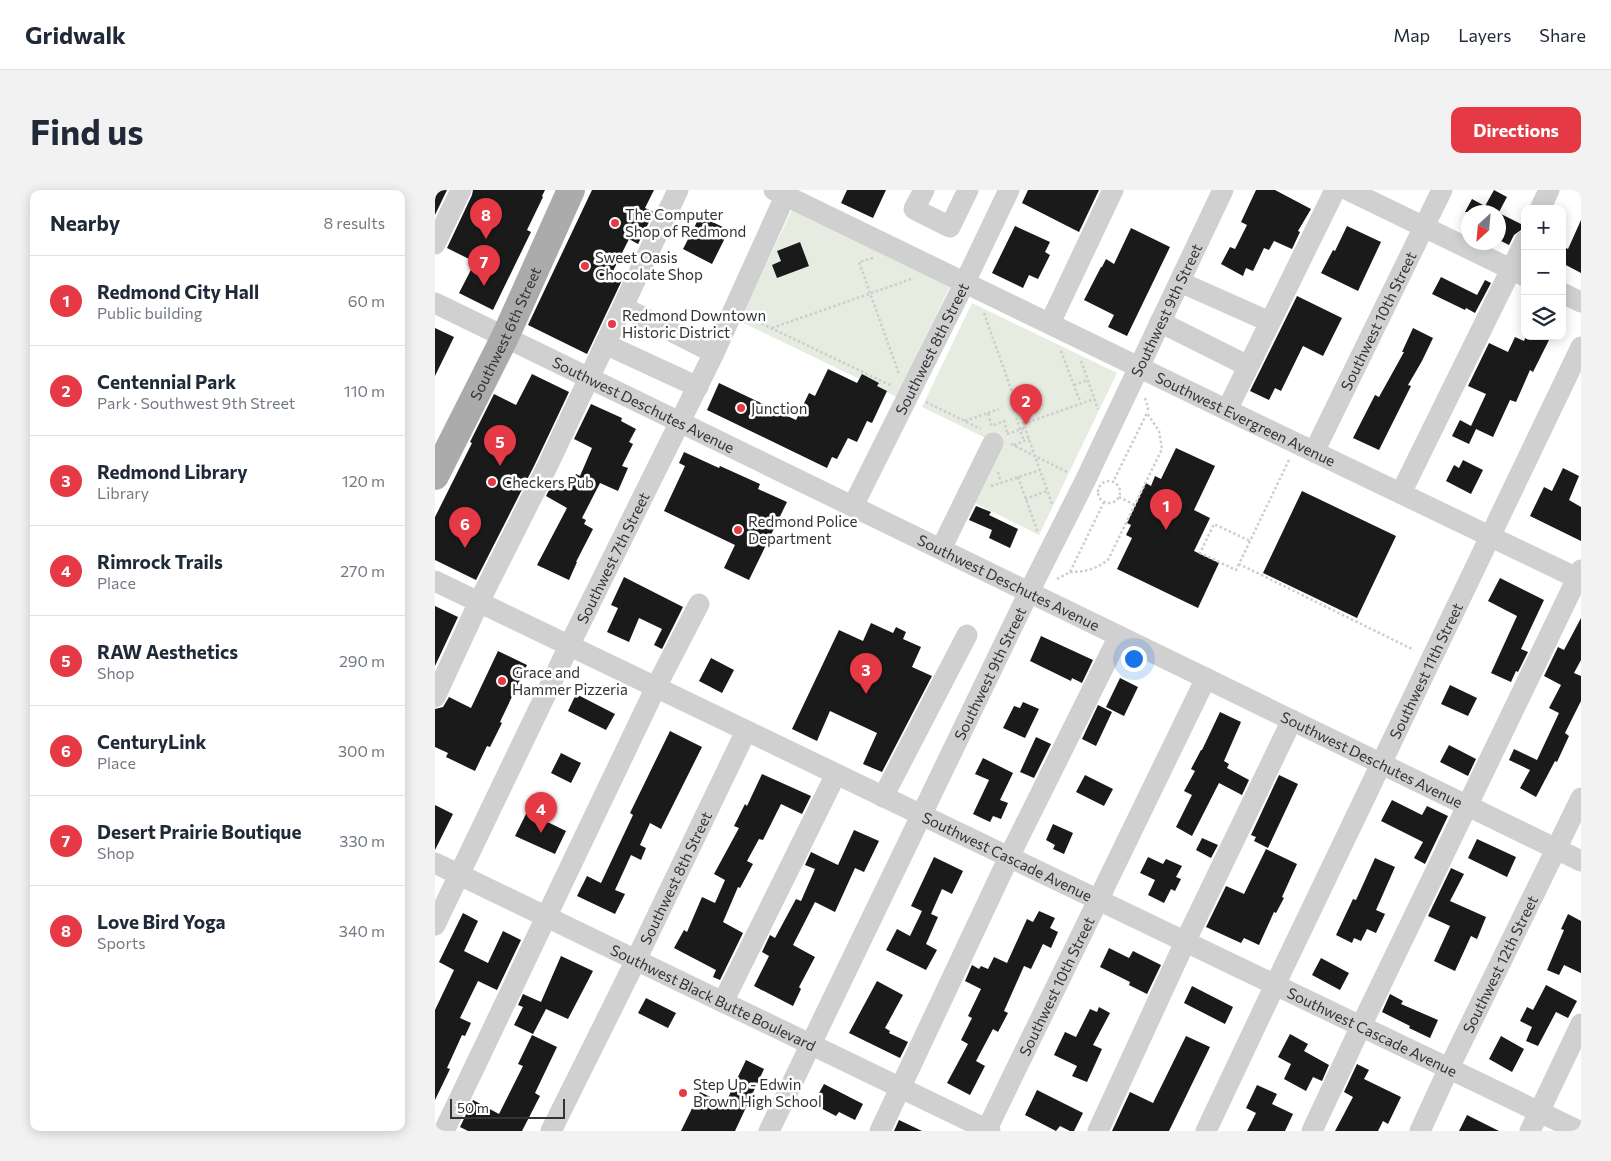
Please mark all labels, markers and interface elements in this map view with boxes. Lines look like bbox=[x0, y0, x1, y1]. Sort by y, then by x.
text: Gridwalk bbox=[25, 20, 126, 49]
text: Map bbox=[1393, 24, 1430, 46]
text: Layers bbox=[1458, 24, 1511, 46]
text: Share bbox=[1539, 24, 1586, 46]
button: Directions bbox=[1451, 107, 1581, 153]
text: Find us bbox=[30, 109, 144, 152]
pin: 8 bbox=[470, 198, 502, 239]
place label: The Computer Shop of Redmond bbox=[625, 205, 746, 240]
north arrow bbox=[1461, 205, 1506, 250]
map controls bbox=[1521, 205, 1566, 340]
button: + bbox=[1521, 205, 1566, 250]
text: Nearby bbox=[50, 210, 120, 235]
text: 8 results bbox=[324, 213, 385, 232]
marker: The Computer Shop of Redmond bbox=[609, 217, 621, 229]
street label: Southwest 9th Street bbox=[1127, 240, 1205, 380]
pin: 7 bbox=[468, 245, 500, 286]
place label: Sweet Oasis Chocolate Shop bbox=[595, 248, 703, 283]
street label: Southwest 10th Street bbox=[1337, 248, 1420, 393]
button: − bbox=[1521, 250, 1566, 295]
marker: Sweet Oasis Chocolate Shop bbox=[579, 260, 591, 272]
street label: Southwest 6th Street bbox=[466, 264, 544, 403]
text: Redmond City Hall bbox=[97, 280, 259, 303]
street label: Southwest 8th Street bbox=[891, 280, 972, 418]
text: 1 bbox=[62, 291, 70, 310]
text: 60 m bbox=[348, 291, 385, 310]
button: layers bbox=[1521, 295, 1566, 340]
text: Public building bbox=[97, 303, 202, 322]
place label: Redmond Downtown Historic District bbox=[622, 306, 766, 341]
marker: Redmond Downtown Historic District bbox=[606, 318, 618, 330]
street label: Southwest Deschutes Avenue bbox=[550, 353, 738, 457]
street label: Southwest Evergreen Avenue bbox=[1153, 368, 1338, 470]
text: Centennial Park bbox=[97, 370, 236, 393]
text: 2 bbox=[61, 381, 71, 400]
text: 110 m bbox=[344, 381, 385, 400]
pin: 2 bbox=[1010, 384, 1042, 425]
text: Park · Southwest 9th Street bbox=[97, 393, 295, 412]
place label: Junction bbox=[751, 399, 807, 417]
marker: Junction bbox=[735, 402, 747, 414]
pin: 5 bbox=[484, 425, 516, 466]
text: Redmond Library bbox=[97, 460, 248, 483]
text: 3 bbox=[61, 471, 71, 490]
text: 120 m bbox=[342, 471, 385, 490]
place label: Checkers Pub bbox=[502, 473, 594, 491]
marker: Checkers Pub bbox=[486, 476, 498, 488]
text: Library bbox=[97, 483, 149, 502]
street label: Southwest 7th Street bbox=[573, 489, 653, 626]
pin: 1 bbox=[1150, 489, 1182, 530]
pin: 6 bbox=[449, 507, 481, 548]
place label: Redmond Police Department bbox=[748, 512, 858, 547]
marker: Redmond Police Department bbox=[732, 524, 744, 536]
street label: Southwest Deschutes Avenue bbox=[915, 530, 1103, 634]
text: Rimrock Trails bbox=[97, 550, 223, 573]
text: 4 bbox=[61, 561, 71, 580]
text: 270 m bbox=[340, 561, 385, 580]
text: Place bbox=[97, 573, 136, 592]
street label: Southwest 11th Street bbox=[1385, 600, 1466, 742]
street label: Southwest 9th Street bbox=[950, 604, 1029, 743]
text: RAW Aesthetics bbox=[97, 640, 238, 663]
your location bbox=[1121, 646, 1147, 672]
text: 5 bbox=[61, 651, 71, 670]
text: 290 m bbox=[339, 651, 385, 670]
pin: 3 bbox=[850, 653, 882, 694]
text: Shop bbox=[97, 663, 135, 682]
place label: Grace and Hammer Pizzeria bbox=[512, 663, 628, 698]
marker: Grace and Hammer Pizzeria bbox=[496, 675, 508, 687]
street label: Southwest Deschutes Avenue bbox=[1278, 707, 1466, 811]
text: CenturyLink bbox=[97, 730, 206, 753]
text: 6 bbox=[61, 741, 71, 760]
text: 300 m bbox=[338, 741, 385, 760]
text: Place bbox=[97, 753, 136, 772]
pin: 4 bbox=[525, 792, 557, 833]
street label: Southwest 8th Street bbox=[636, 808, 715, 947]
street label: Southwest Cascade Avenue bbox=[920, 808, 1095, 905]
text: Desert Prairie Boutique bbox=[97, 820, 301, 843]
text: 7 bbox=[62, 831, 70, 850]
text: 330 m bbox=[339, 831, 385, 850]
text: Shop bbox=[97, 843, 135, 862]
street label: Southwest 12th Street bbox=[1459, 892, 1541, 1036]
text: Love Bird Yoga bbox=[97, 910, 226, 933]
street label: Southwest 10th Street bbox=[1015, 914, 1098, 1059]
text: 8 bbox=[61, 921, 71, 940]
text: 340 m bbox=[339, 921, 385, 940]
text: Sports bbox=[97, 933, 146, 952]
street label: Southwest Black Butte Boulevard bbox=[608, 940, 819, 1055]
street label: Southwest Cascade Avenue bbox=[1285, 983, 1460, 1080]
place label: Step Up - Edwin Brown High School bbox=[693, 1075, 822, 1110]
marker: Step Up - Edwin Brown High School bbox=[677, 1087, 689, 1099]
scale bar bbox=[450, 1096, 565, 1119]
text: 50 m bbox=[457, 1099, 489, 1116]

